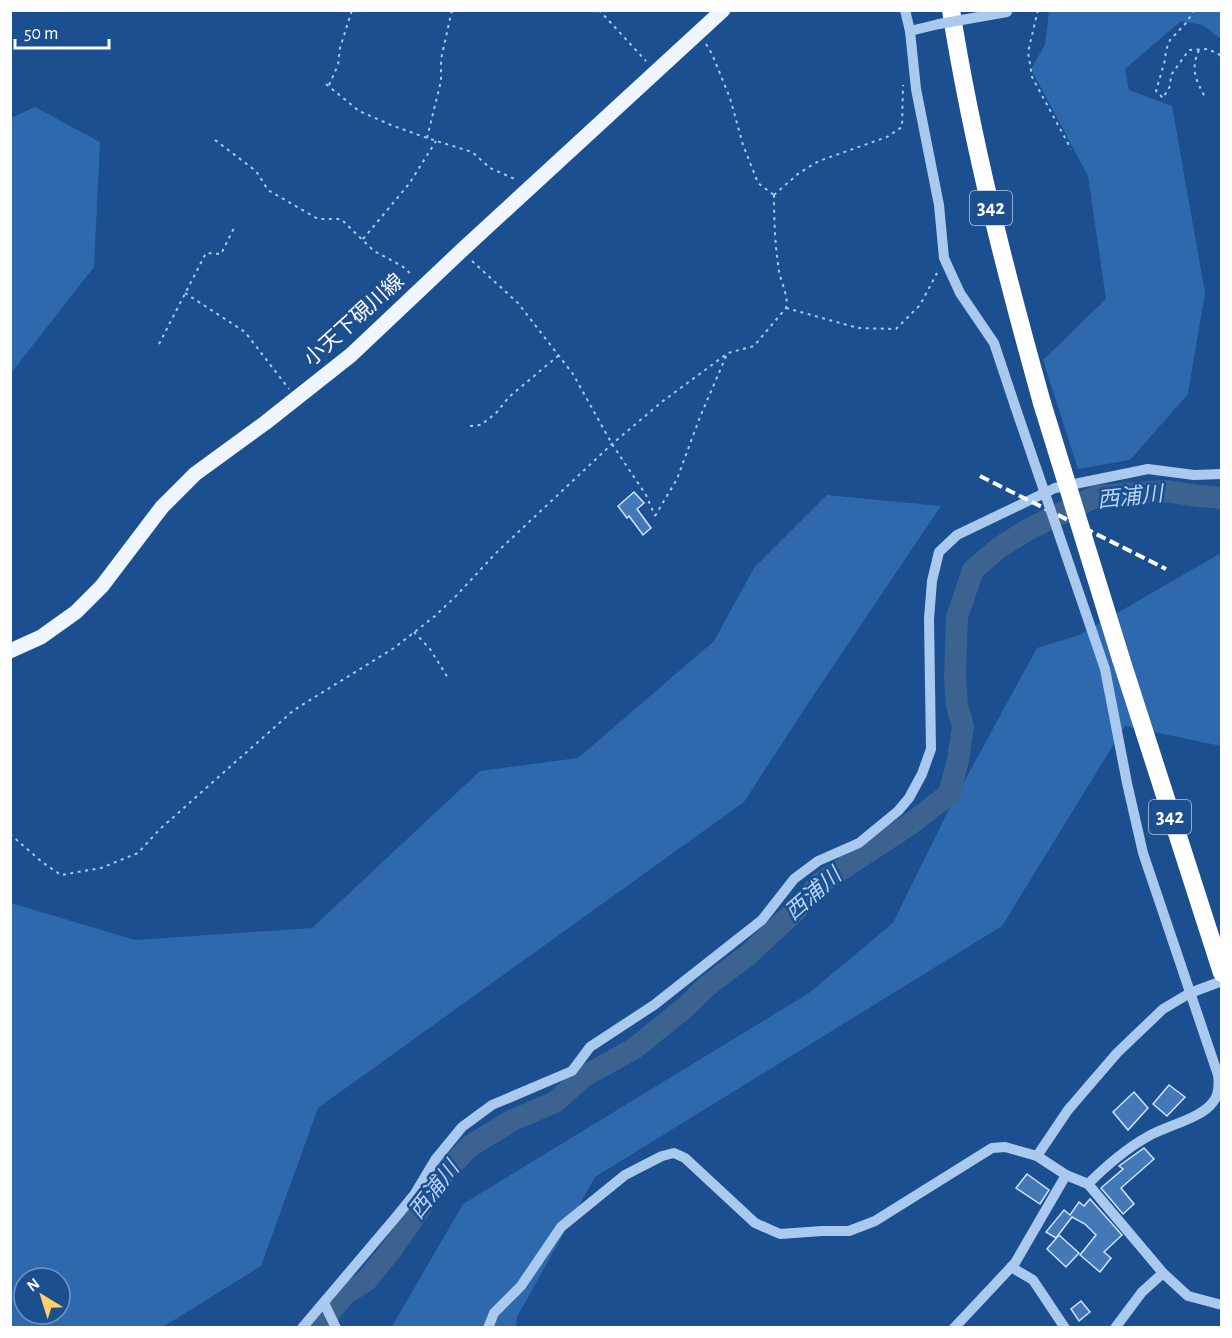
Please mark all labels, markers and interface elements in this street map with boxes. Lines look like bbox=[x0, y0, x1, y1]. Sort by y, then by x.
scale bar bbox=[15, 12, 110, 50]
text: 50 m bbox=[24, 25, 58, 43]
road number: 342 bbox=[970, 191, 1012, 225]
street label: 小天下硯川線 bbox=[299, 269, 408, 370]
water label: 西浦川 bbox=[1096, 481, 1166, 511]
road number: 342 bbox=[1149, 800, 1191, 834]
water label: 西浦川 bbox=[780, 862, 847, 924]
water label: 西浦川 bbox=[404, 1155, 464, 1223]
north arrow bbox=[12, 1266, 72, 1326]
text: N bbox=[24, 1275, 43, 1295]

